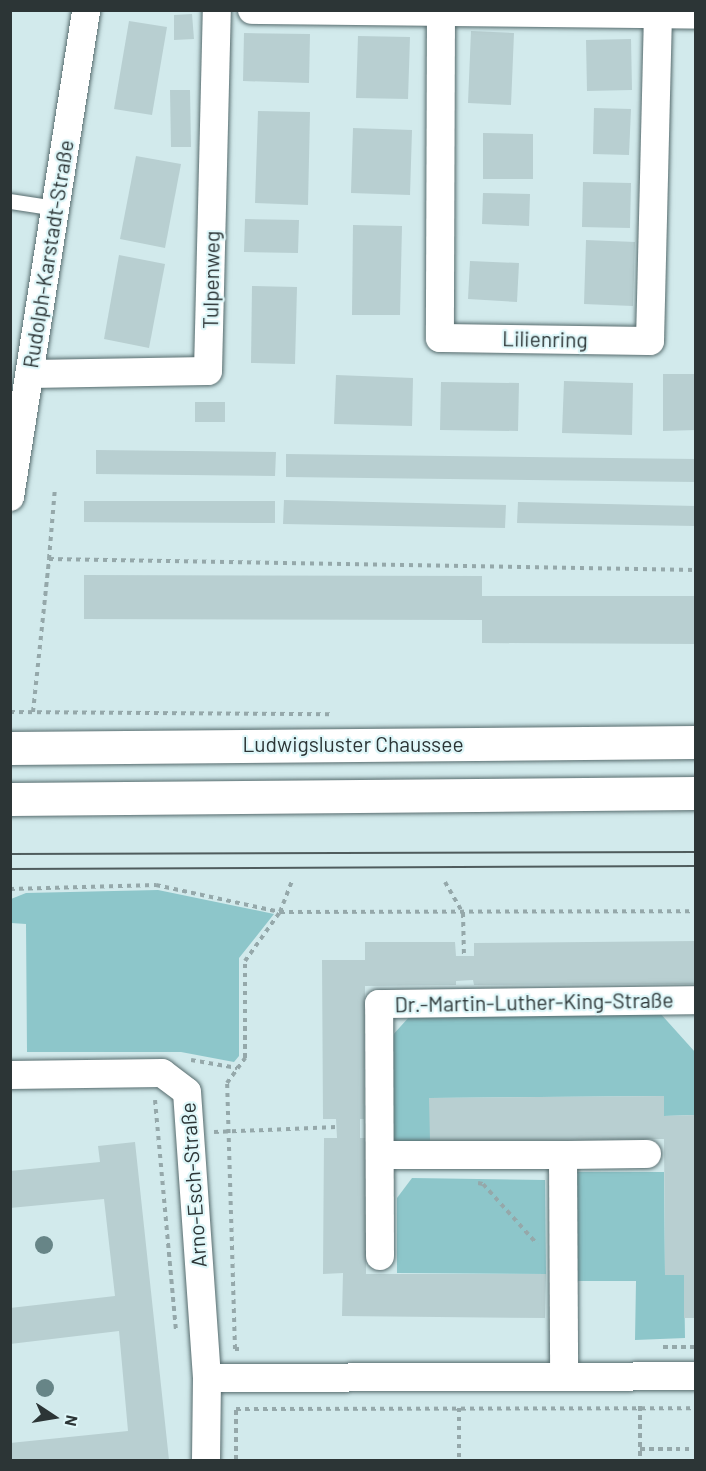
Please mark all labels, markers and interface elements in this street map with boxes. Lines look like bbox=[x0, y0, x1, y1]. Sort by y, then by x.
street label: Rudolph-Karstadt-Straße bbox=[18, 138, 78, 370]
street label: Tulpenweg bbox=[198, 231, 224, 329]
street label: Lilienring bbox=[502, 326, 588, 352]
street label: Ludwigsluster Chaussee bbox=[242, 731, 464, 757]
street label: Dr.-Martin-Luther-King-Straße bbox=[394, 987, 674, 1017]
street label: Arno-Esch-Straße bbox=[175, 1102, 211, 1268]
north arrow bbox=[24, 1387, 84, 1447]
text: N bbox=[62, 1414, 82, 1428]

